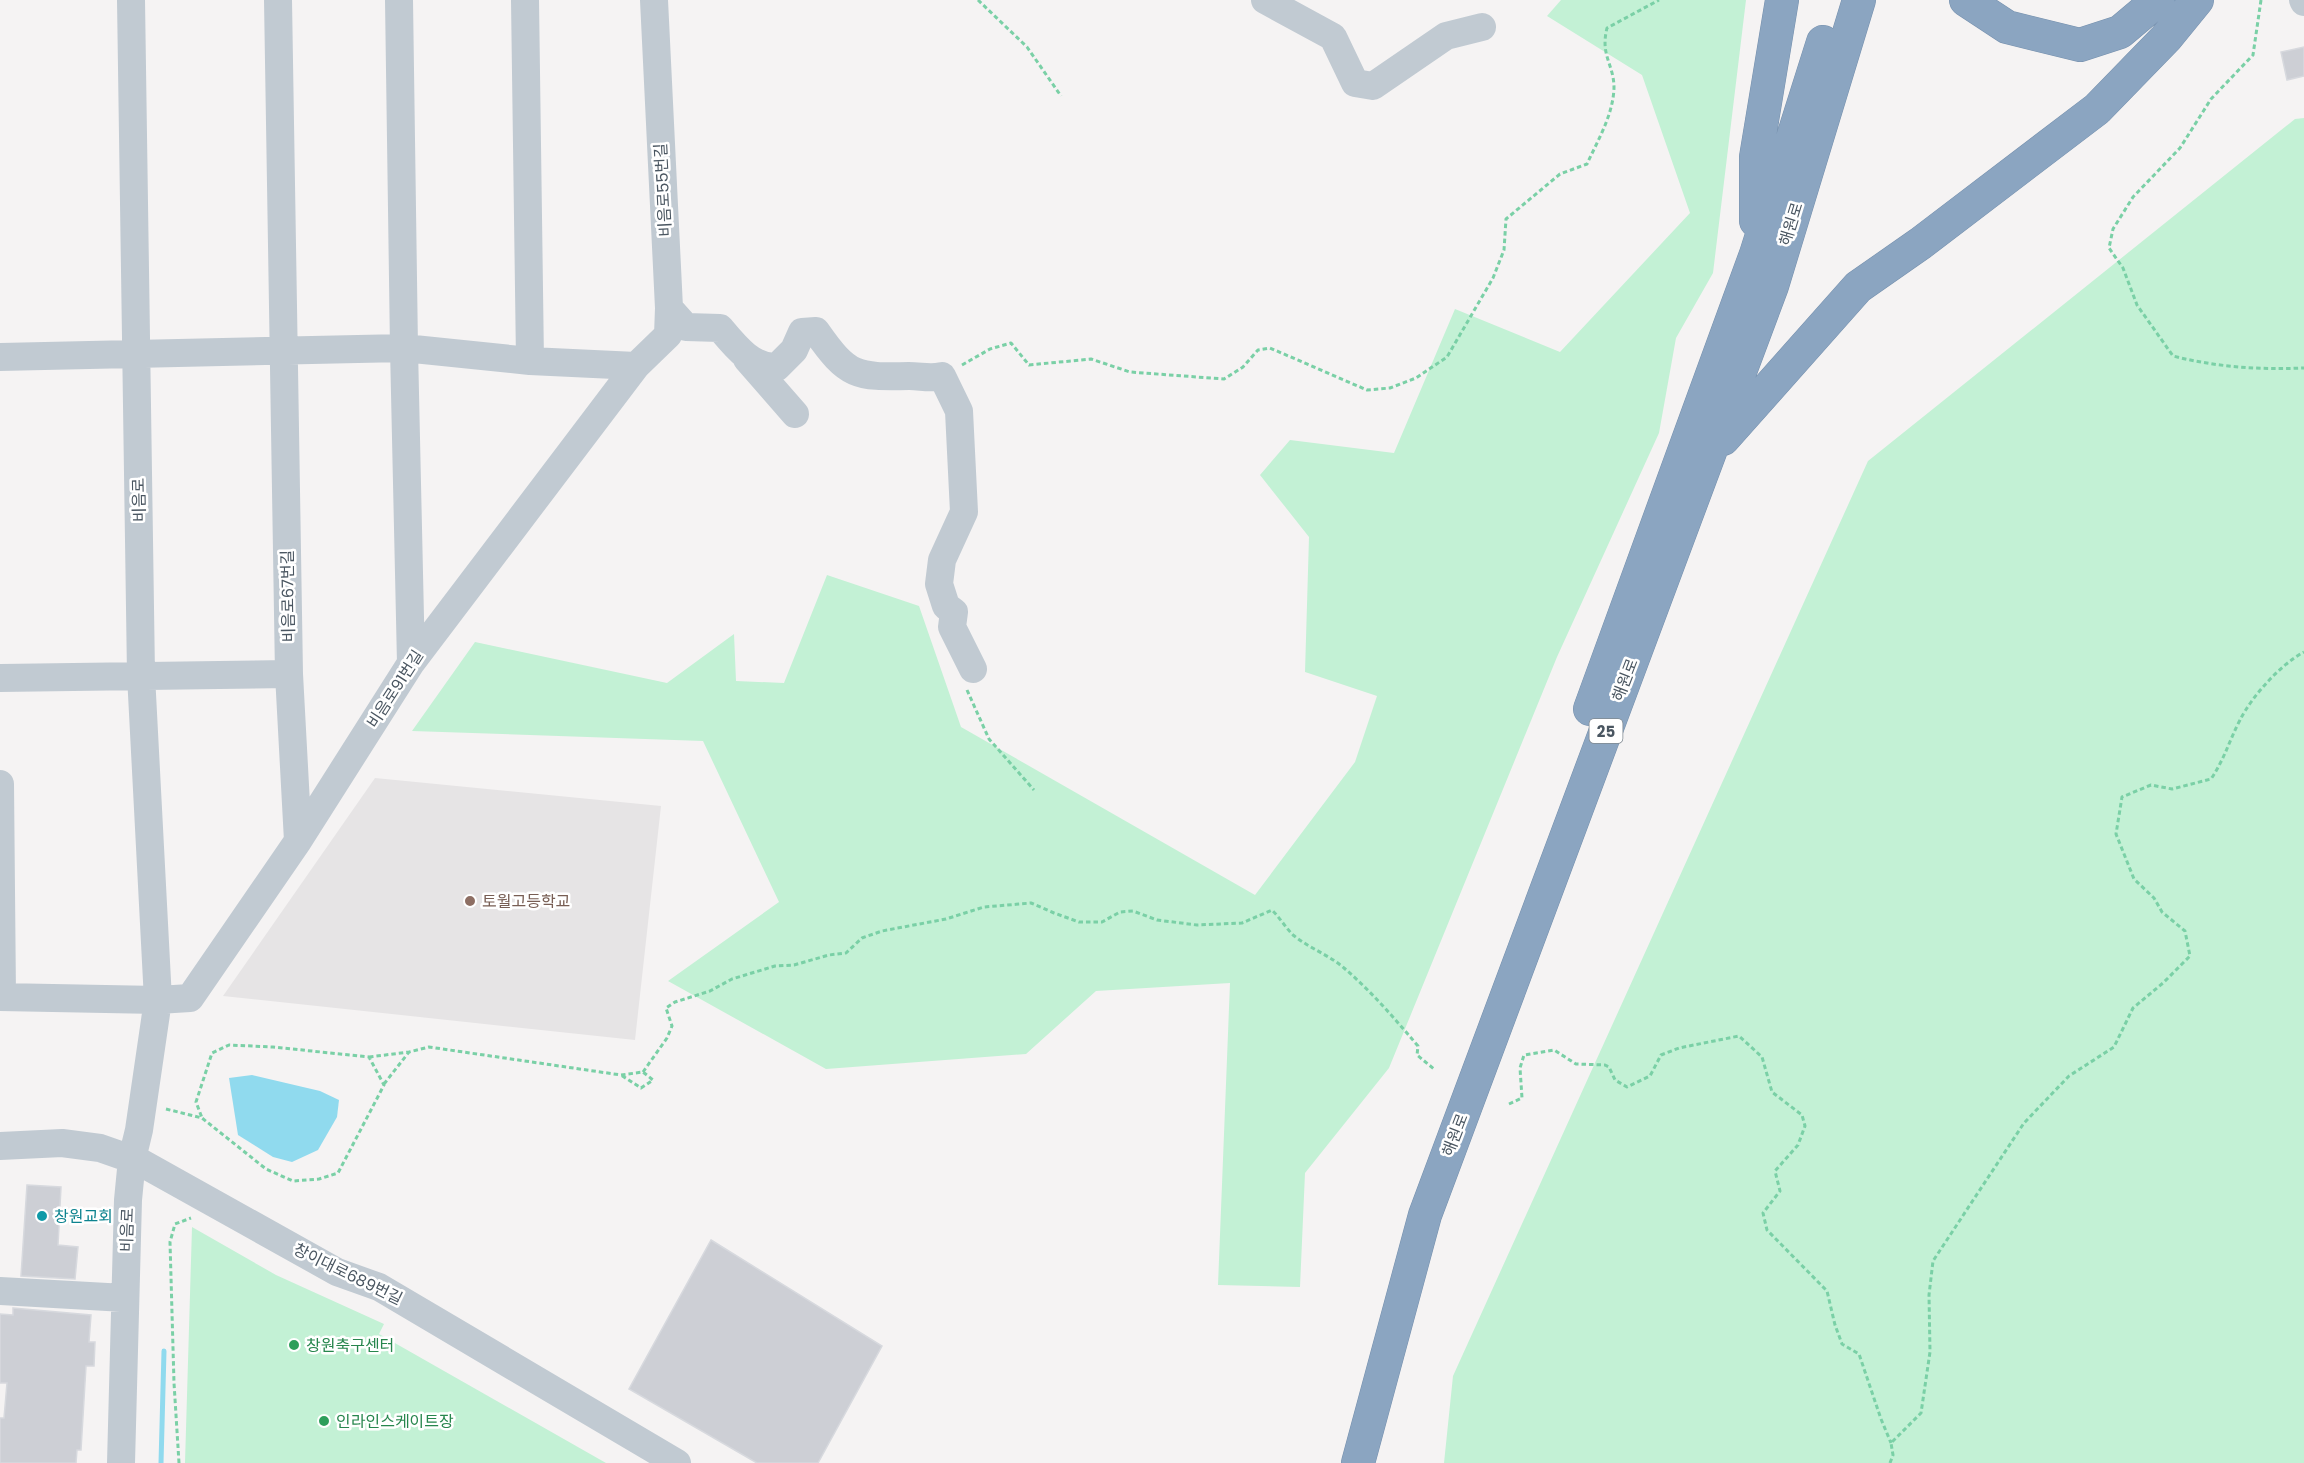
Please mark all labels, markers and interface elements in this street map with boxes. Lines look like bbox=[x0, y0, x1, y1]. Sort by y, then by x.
street label: 비음로55번길 bbox=[649, 143, 677, 237]
street label: 해원로 bbox=[1774, 199, 1809, 248]
street label: 비음로 bbox=[127, 477, 151, 522]
street label: 비음로67번길 bbox=[276, 550, 300, 642]
street label: 비음로91번길 bbox=[361, 645, 429, 733]
street label: 해원로 bbox=[1606, 655, 1644, 705]
road number: 25 bbox=[1590, 719, 1622, 743]
place label: 토월고등학교 bbox=[482, 890, 570, 913]
marker: 토월고등학교 bbox=[463, 894, 477, 908]
street label: 해원로 bbox=[1436, 1110, 1474, 1160]
place label: 창원교회 bbox=[54, 1205, 113, 1228]
street label: 비음로 bbox=[115, 1207, 139, 1252]
marker: 창원교회 bbox=[35, 1209, 49, 1223]
street label: 창이대로689번길 bbox=[290, 1238, 406, 1310]
place label: 창원축구센터 bbox=[306, 1334, 394, 1357]
marker: 창원축구센터 bbox=[287, 1338, 301, 1352]
place label: 인라인스케이트장 bbox=[336, 1410, 454, 1433]
marker: 인라인스케이트장 bbox=[317, 1414, 331, 1428]

